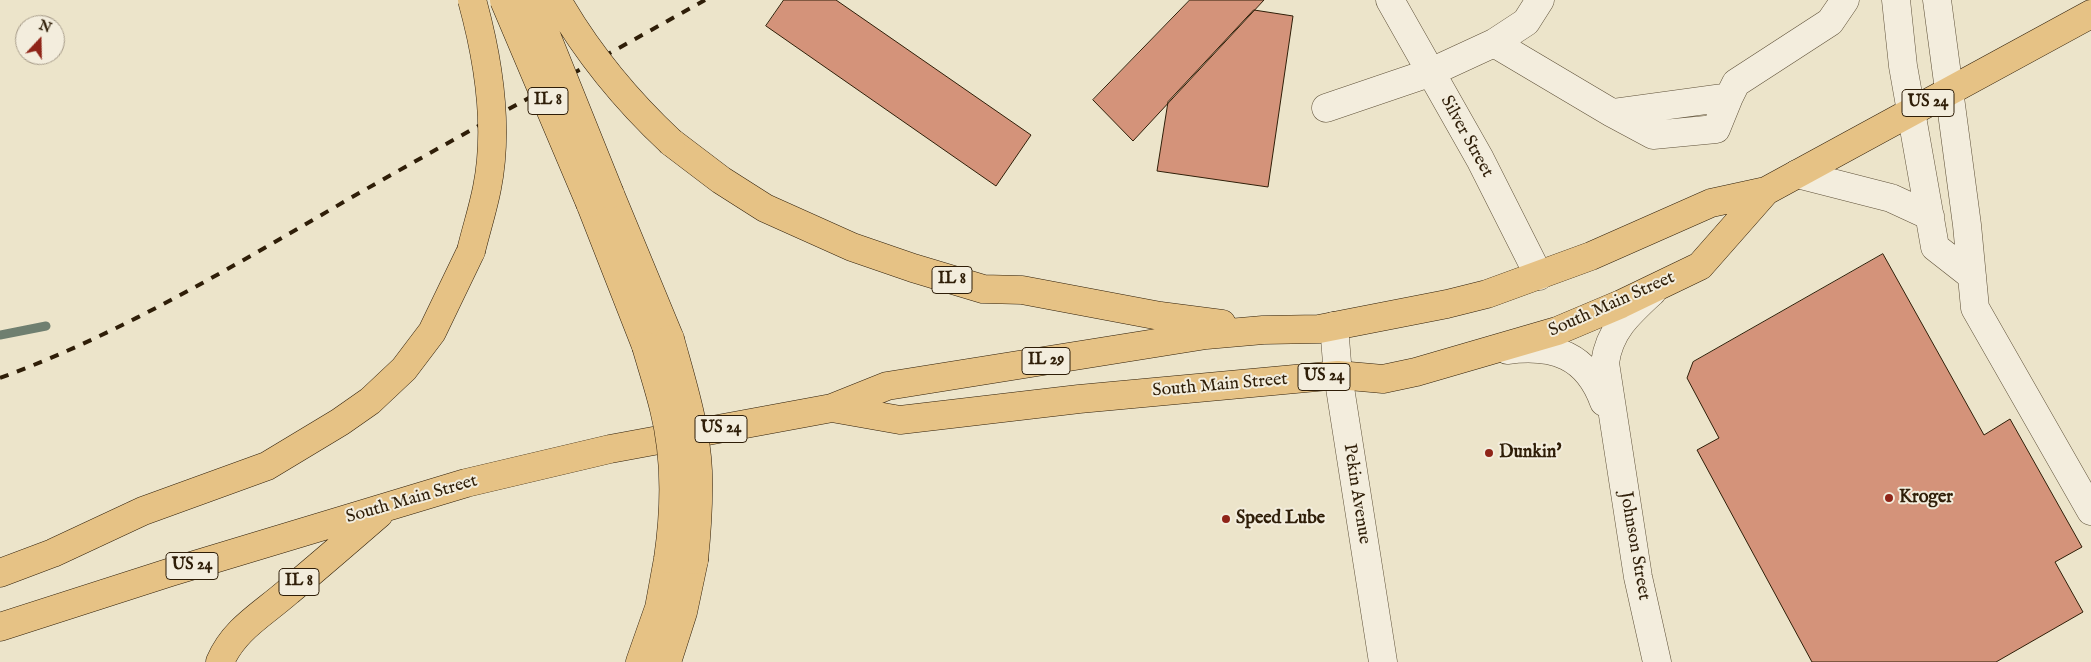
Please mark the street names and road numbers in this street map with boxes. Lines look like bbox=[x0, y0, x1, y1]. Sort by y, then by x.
road number: IL 8 bbox=[528, 88, 568, 114]
road number: US 24 bbox=[1902, 90, 1954, 116]
street label: Silver Street bbox=[1435, 92, 1497, 182]
road number: IL 8 bbox=[932, 266, 972, 294]
street label: South Main Street bbox=[1546, 268, 1678, 342]
road number: IL 29 bbox=[1022, 348, 1070, 374]
road number: US 24 bbox=[1298, 364, 1350, 391]
street label: South Main Street bbox=[1151, 369, 1289, 403]
road number: US 24 bbox=[695, 416, 747, 442]
street label: Pekin Avenue bbox=[1337, 442, 1375, 546]
street label: South Main Street bbox=[344, 471, 480, 529]
street label: Johnson Street bbox=[1614, 490, 1654, 602]
road number: US 24 bbox=[166, 552, 218, 580]
road number: IL 8 bbox=[279, 568, 319, 596]

